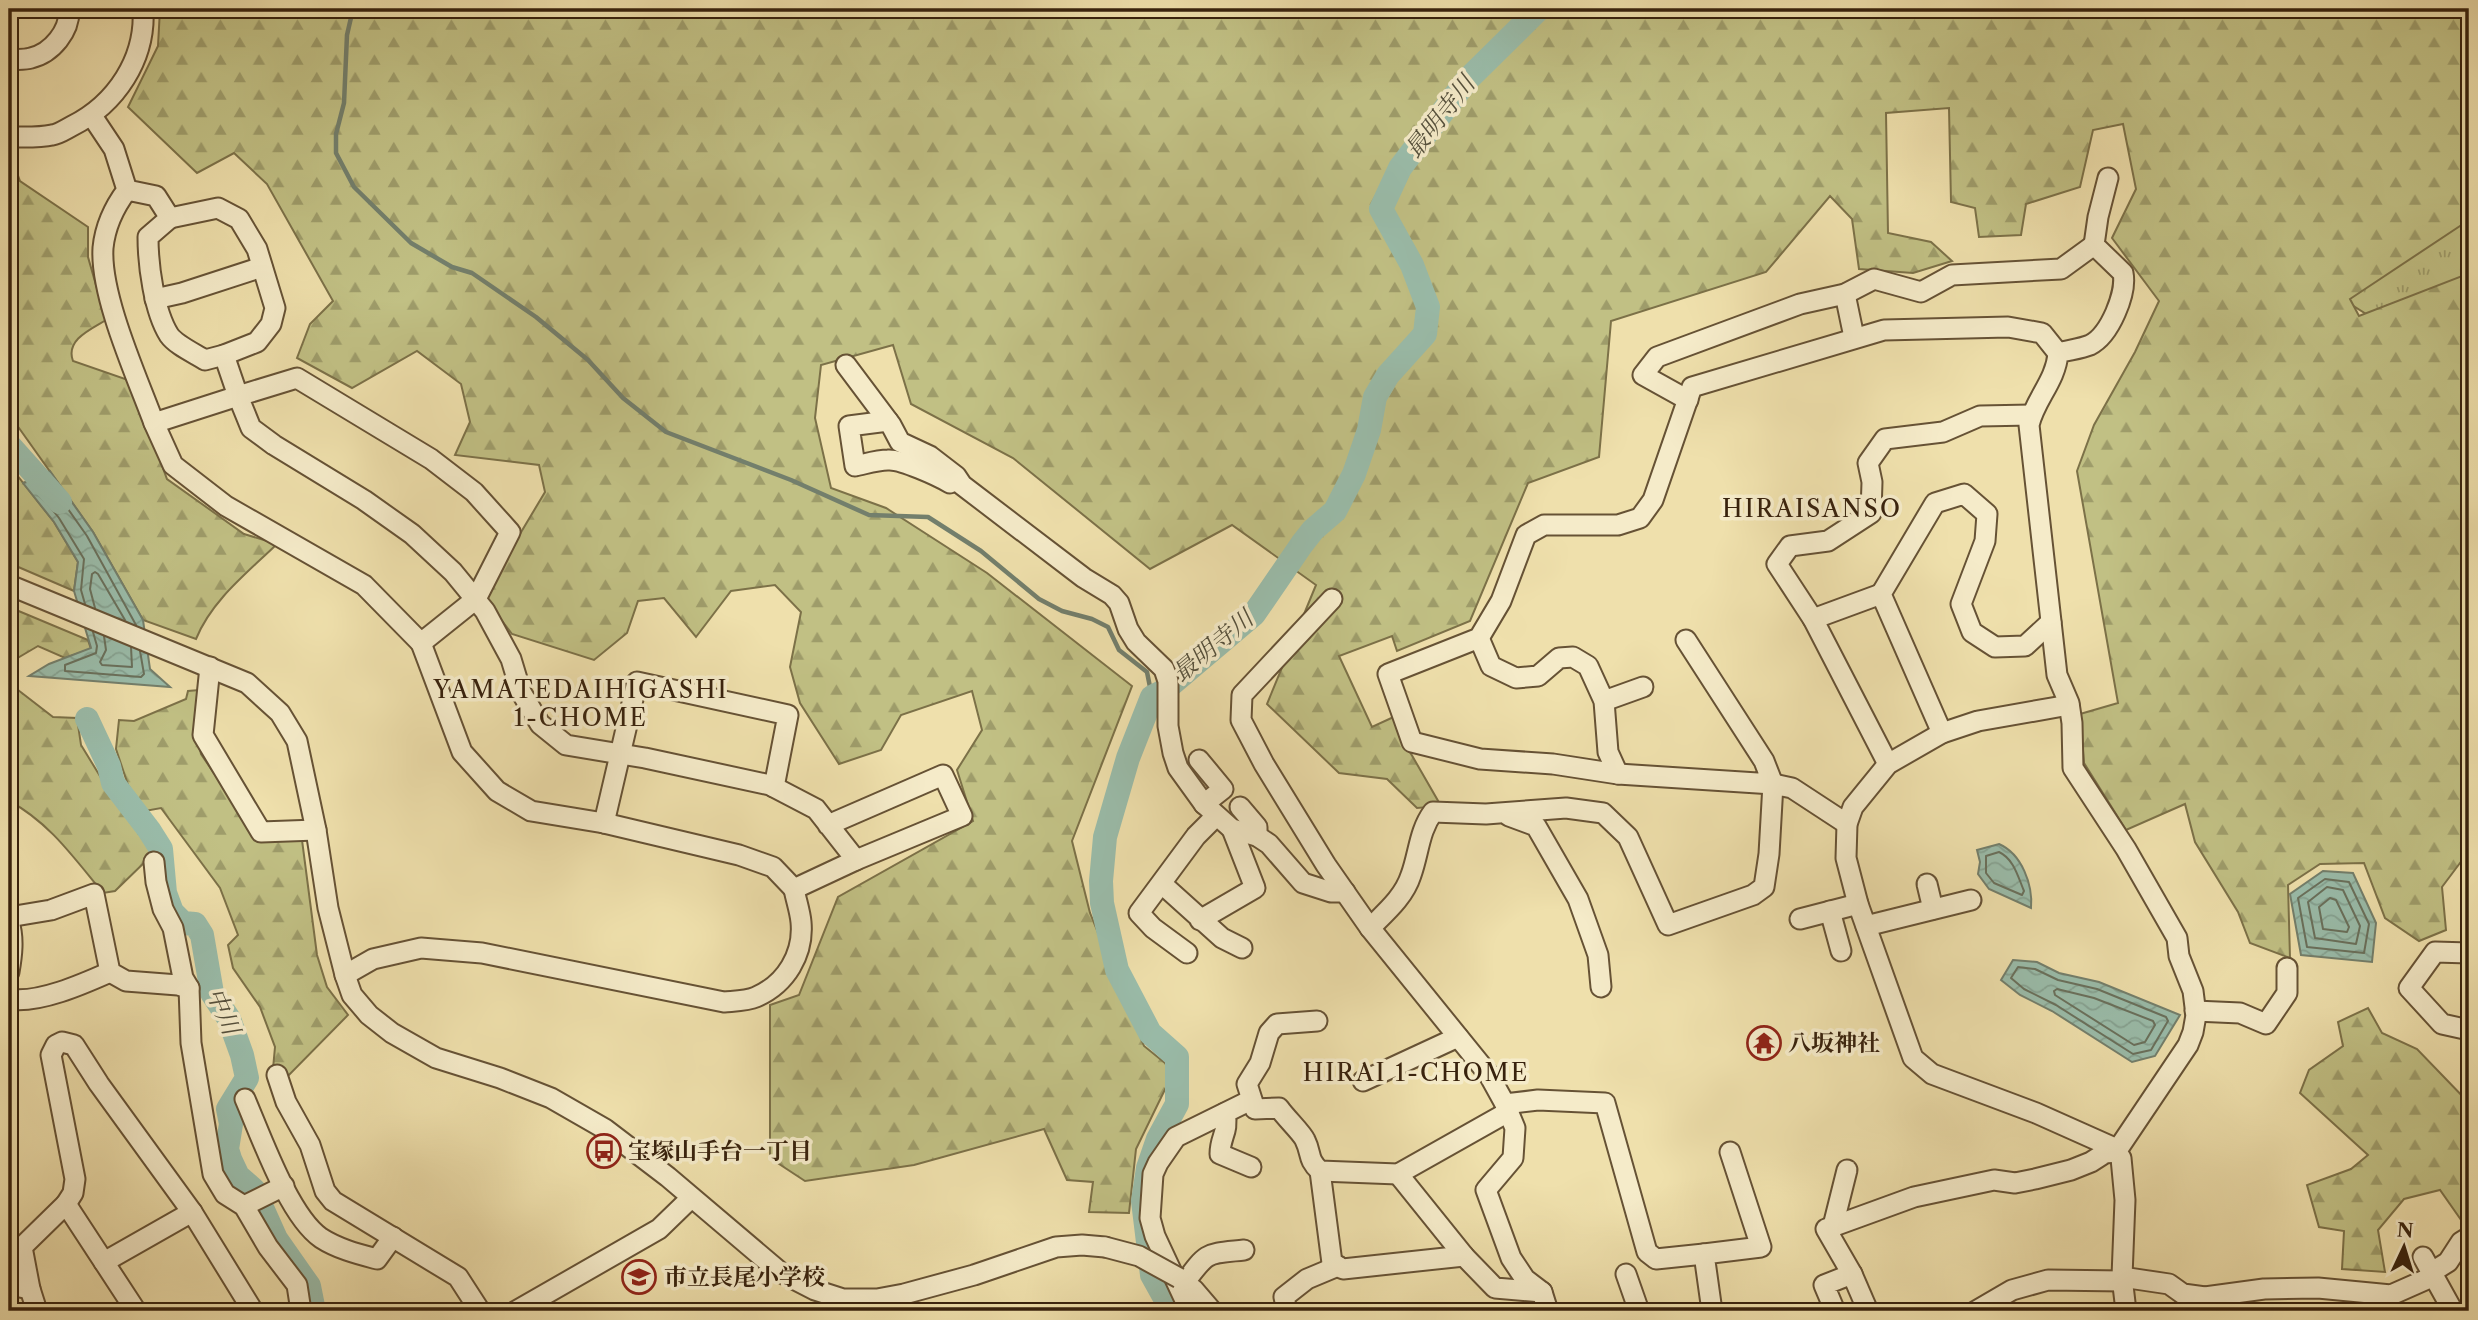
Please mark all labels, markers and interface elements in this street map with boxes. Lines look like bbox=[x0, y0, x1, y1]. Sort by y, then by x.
water label: 最明寺川 bbox=[1399, 68, 1482, 163]
district label: HIRAISANSO bbox=[1722, 494, 1902, 523]
water label: 最明寺川 bbox=[1167, 602, 1261, 688]
district label: YAMATEDAIHIGASHI 1-CHOME bbox=[432, 675, 729, 732]
water label: 中川 bbox=[201, 983, 247, 1041]
temple icon: 八坂神社 bbox=[1745, 1024, 1783, 1062]
place label: 八坂神社 bbox=[1788, 1029, 1880, 1057]
district label: HIRAI 1-CHOME bbox=[1303, 1058, 1529, 1087]
bus stop icon: 宝塚山手台一丁目 bbox=[585, 1132, 623, 1170]
place label: 宝塚山手台一丁目 bbox=[628, 1137, 812, 1165]
north arrow bbox=[2370, 1212, 2440, 1282]
text: N bbox=[2396, 1218, 2414, 1243]
school or university icon: 市立長尾小学校 bbox=[620, 1258, 658, 1296]
place label: 市立長尾小学校 bbox=[664, 1263, 825, 1291]

